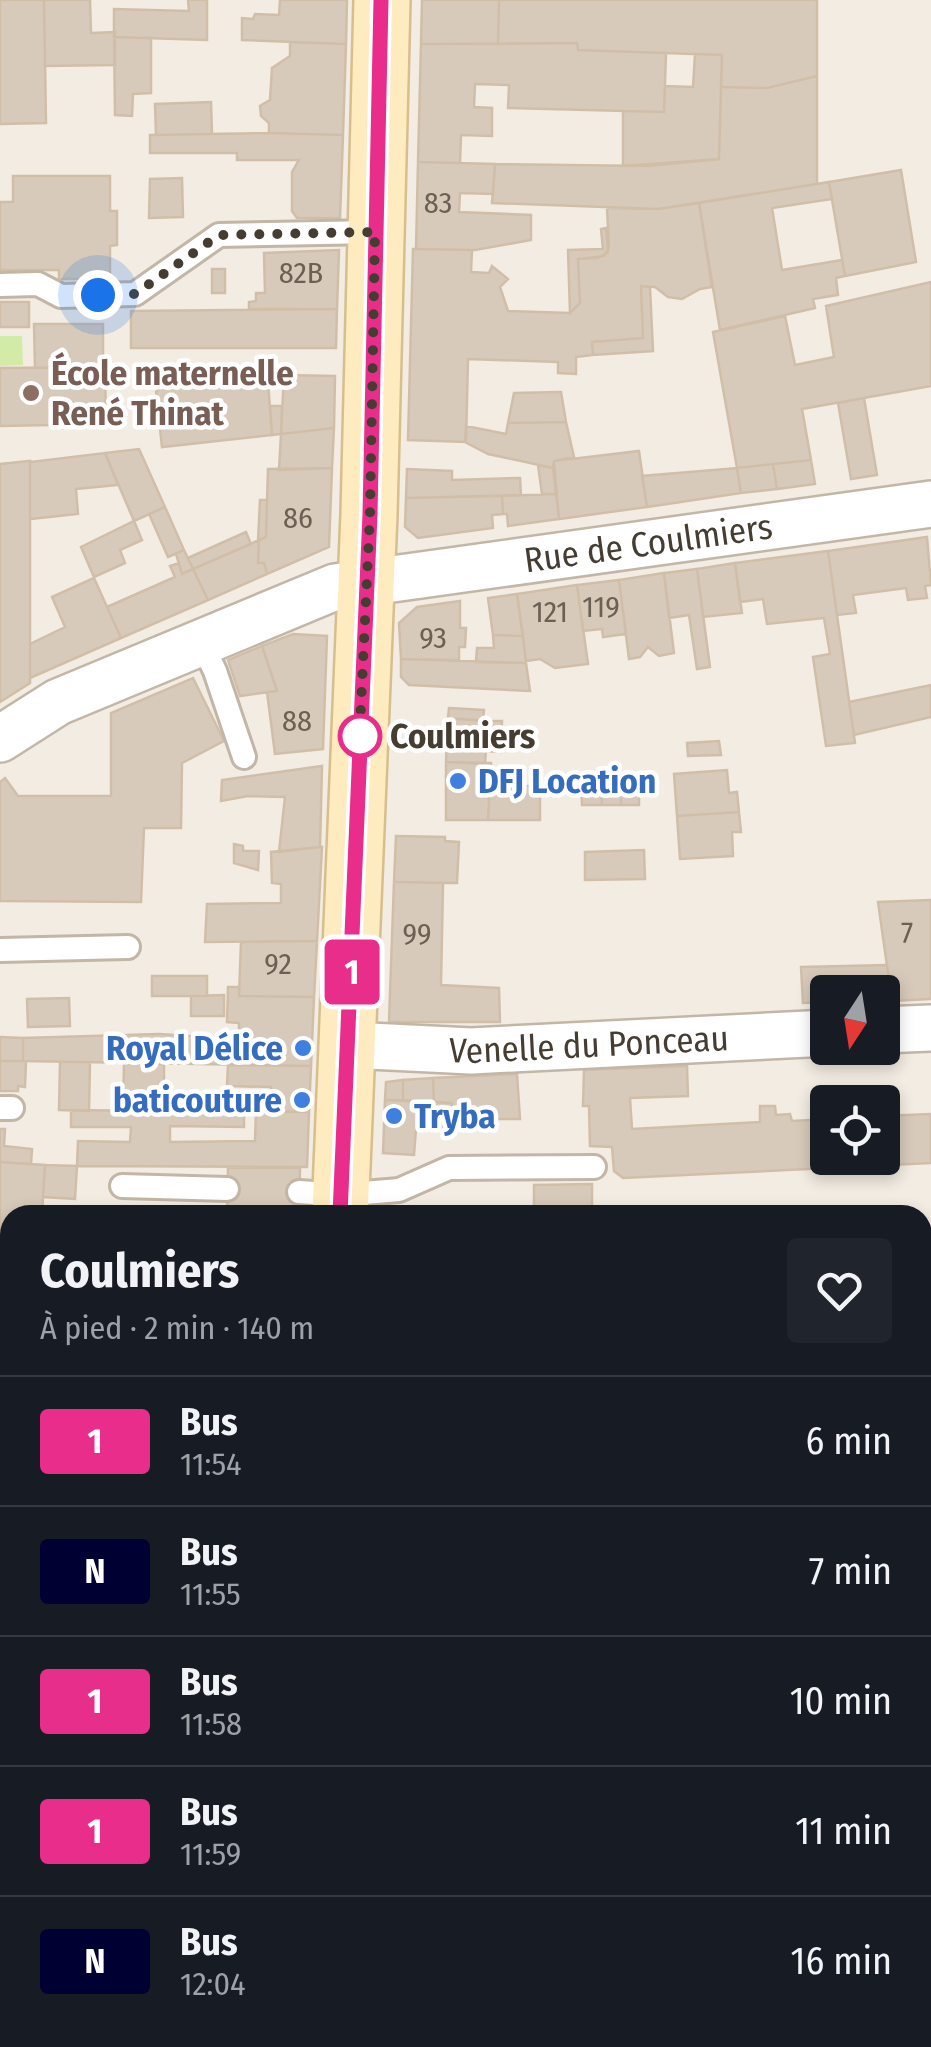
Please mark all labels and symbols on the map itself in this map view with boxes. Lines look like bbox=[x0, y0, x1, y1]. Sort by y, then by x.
house number: 83 bbox=[424, 185, 452, 221]
house number: 82B bbox=[279, 255, 323, 291]
your location bbox=[73, 270, 123, 320]
place label: École maternelle René Thinat bbox=[51, 352, 294, 434]
marker: École maternelle René Thinat bbox=[20, 382, 42, 404]
house number: 86 bbox=[283, 500, 313, 536]
street label: Rue de Coulmiers bbox=[522, 505, 775, 581]
house number: 119 bbox=[582, 589, 620, 625]
house number: 121 bbox=[532, 594, 568, 630]
house number: 93 bbox=[419, 620, 447, 656]
house number: 88 bbox=[282, 703, 312, 739]
marker: Coulmiers bbox=[339, 715, 381, 757]
place label: Coulmiers bbox=[390, 715, 535, 757]
place label: DFJ Location bbox=[478, 760, 656, 802]
marker: DFJ Location bbox=[447, 770, 469, 792]
house number: 7 bbox=[901, 915, 913, 951]
house number: 99 bbox=[402, 916, 432, 952]
line badge: 1 bbox=[320, 940, 384, 1004]
house number: 92 bbox=[264, 946, 292, 982]
north arrow bbox=[810, 975, 900, 1065]
street label: Venelle du Ponceau bbox=[448, 1017, 730, 1072]
place label: Royal Délice bbox=[106, 1027, 283, 1069]
marker: Royal Délice bbox=[292, 1037, 314, 1059]
place label: baticouture bbox=[113, 1079, 282, 1121]
marker: baticouture bbox=[291, 1089, 313, 1111]
place label: Tryba bbox=[414, 1095, 496, 1137]
marker: Tryba bbox=[383, 1105, 405, 1127]

